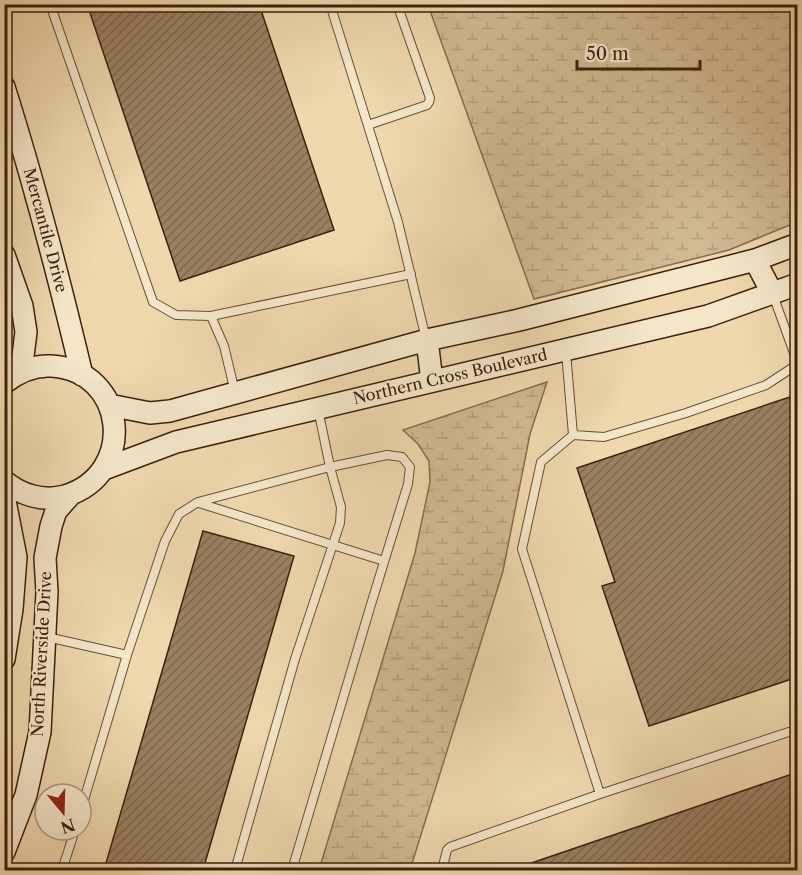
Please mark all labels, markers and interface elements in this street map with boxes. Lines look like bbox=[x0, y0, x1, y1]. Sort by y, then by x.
scale bar bbox=[577, 33, 700, 71]
text: 50 m bbox=[586, 43, 629, 65]
street label: Mercantile Drive bbox=[20, 165, 72, 295]
street label: Northern Cross Boulevard bbox=[351, 344, 549, 408]
street label: North Riverside Drive bbox=[27, 571, 55, 737]
north arrow bbox=[33, 782, 93, 842]
text: N bbox=[58, 814, 78, 838]

